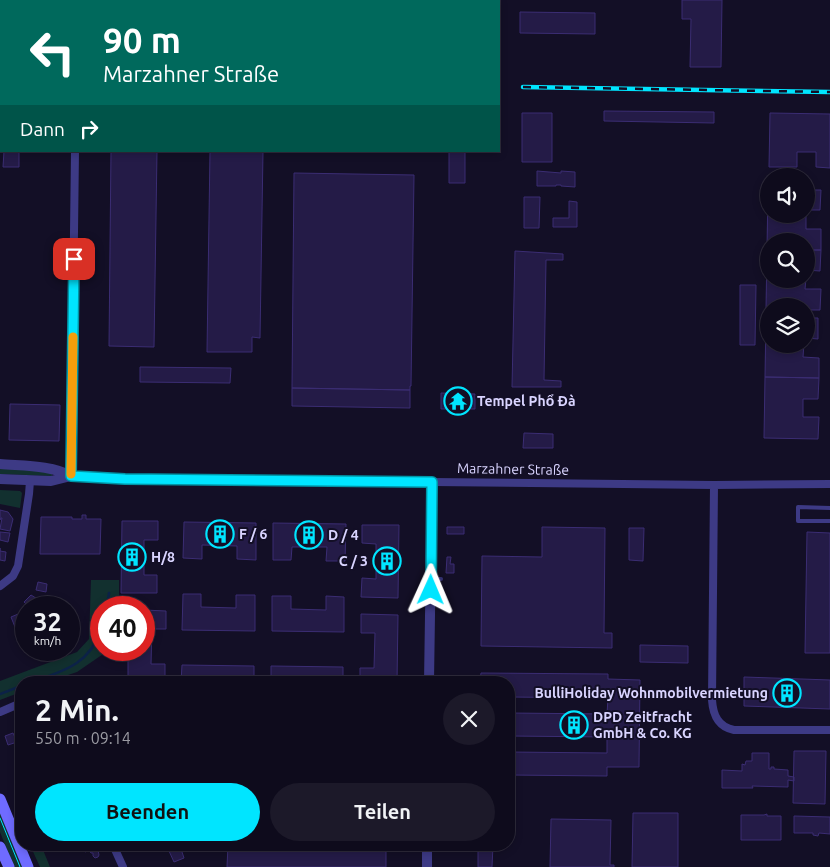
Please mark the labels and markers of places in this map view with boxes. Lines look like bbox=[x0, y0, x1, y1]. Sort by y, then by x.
pin bbox=[53, 238, 95, 280]
temple icon: Tempel Phổ Đà bbox=[443, 386, 473, 416]
place label: Tempel Phổ Đà bbox=[477, 393, 575, 409]
building icon: F / 6 bbox=[205, 519, 235, 549]
building icon: D / 4 bbox=[294, 520, 324, 550]
place label: F / 6 bbox=[239, 526, 267, 542]
place label: D / 4 bbox=[328, 527, 359, 543]
building icon: H/8 bbox=[117, 542, 147, 572]
building icon: C / 3 bbox=[372, 546, 402, 576]
place label: H/8 bbox=[151, 549, 175, 565]
place label: C / 3 bbox=[339, 553, 368, 569]
building icon: BulliHoliday Wohnmobilvermietung bbox=[772, 678, 802, 708]
place label: BulliHoliday Wohnmobilvermietung bbox=[535, 685, 768, 701]
place label: DPD Zeitfracht GmbH & Co. KG bbox=[593, 709, 692, 741]
building icon: DPD Zeitfracht GmbH & Co. KG bbox=[559, 710, 589, 740]

